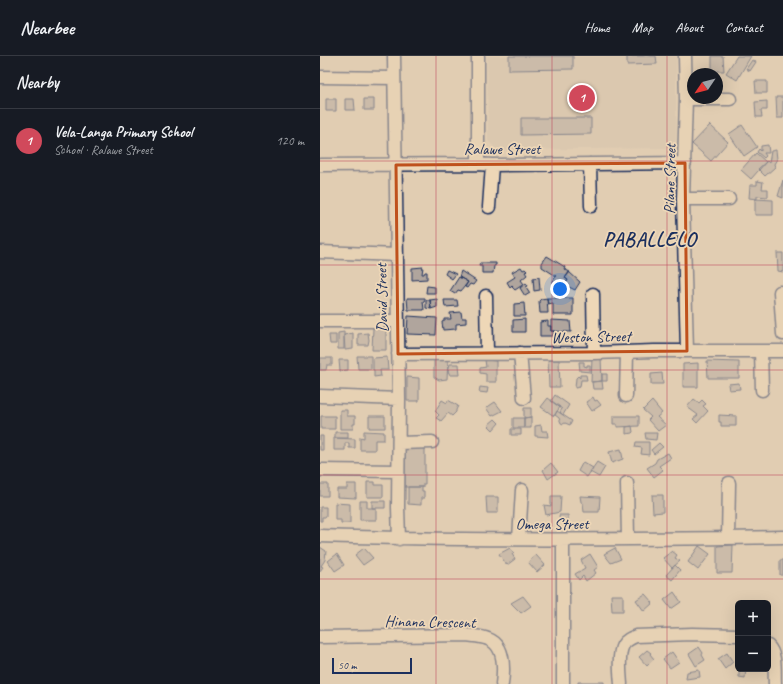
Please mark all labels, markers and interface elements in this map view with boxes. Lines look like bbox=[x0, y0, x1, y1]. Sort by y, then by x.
text: Nearbee bbox=[20, 16, 74, 40]
text: Home bbox=[584, 19, 610, 36]
text: Map bbox=[632, 19, 653, 36]
text: About bbox=[675, 19, 703, 36]
text: Contact bbox=[725, 19, 763, 36]
north arrow bbox=[687, 68, 723, 104]
text: Nearby bbox=[16, 72, 59, 93]
pin: 1 bbox=[569, 83, 595, 113]
text: Vela-Langa Primary School bbox=[54, 123, 193, 142]
text: 1 bbox=[26, 133, 32, 149]
text: 120 m bbox=[276, 133, 304, 149]
street label: Ralawe Street bbox=[464, 139, 542, 159]
text: School · Ralawe Street bbox=[54, 142, 153, 158]
street label: Pilane Street bbox=[659, 142, 681, 214]
district label: PABALLELO bbox=[603, 227, 699, 252]
street label: David Street bbox=[371, 262, 393, 333]
your location bbox=[550, 279, 570, 299]
street label: Weston Street bbox=[551, 326, 633, 348]
street label: Omega Street bbox=[516, 514, 590, 534]
map controls bbox=[735, 600, 771, 672]
button: + bbox=[735, 600, 771, 636]
street label: Hinana Crescent bbox=[384, 611, 477, 633]
button: − bbox=[735, 636, 771, 672]
scale bar bbox=[332, 656, 412, 675]
text: 50 m bbox=[338, 658, 357, 672]

